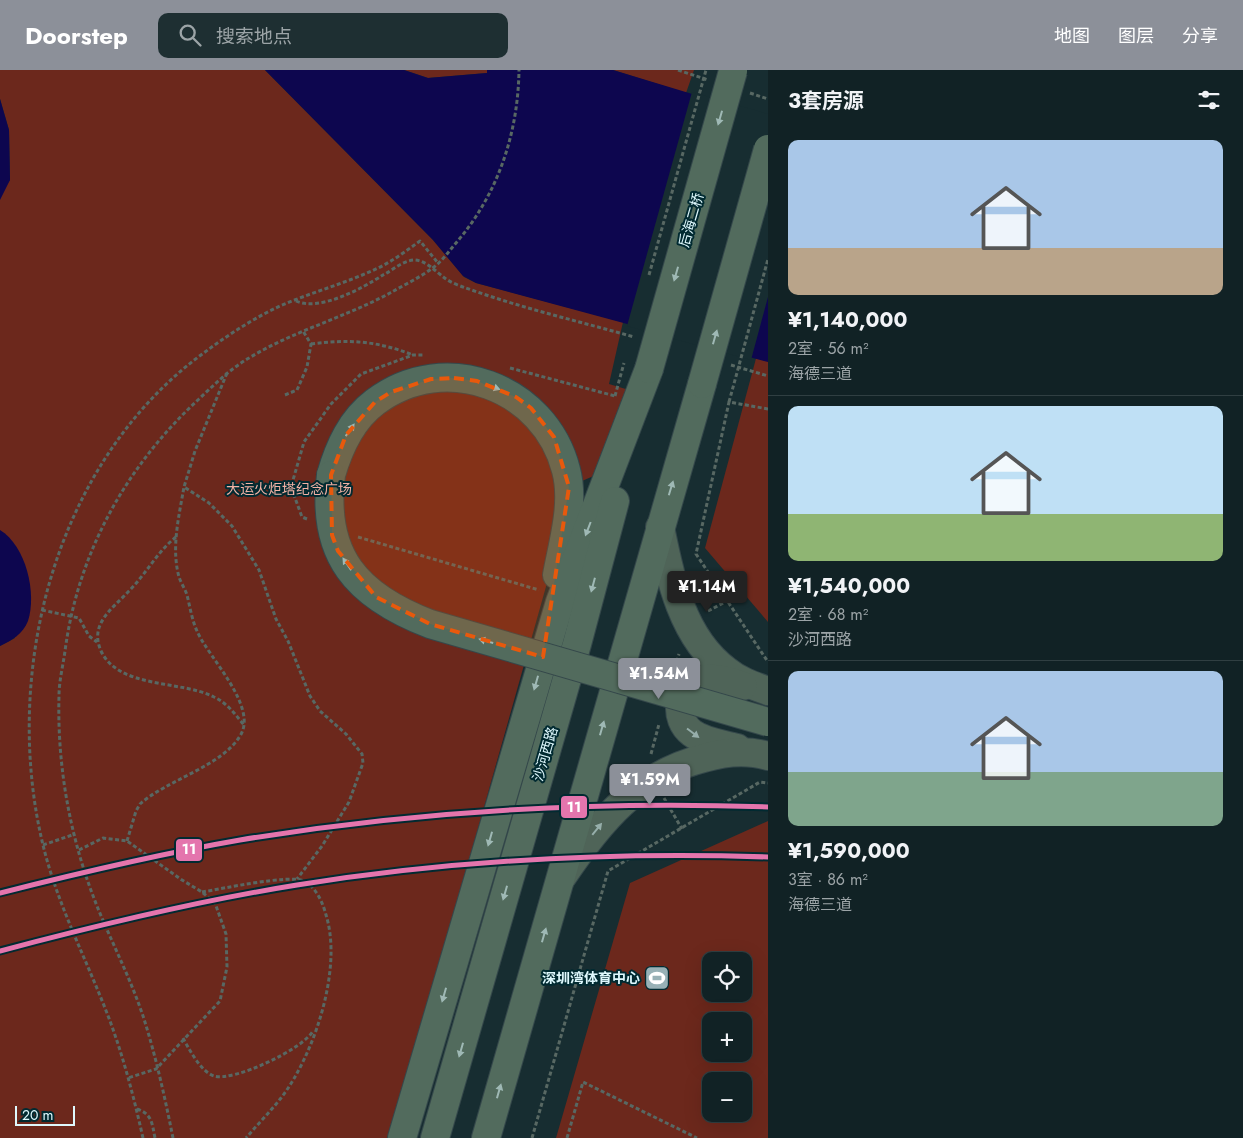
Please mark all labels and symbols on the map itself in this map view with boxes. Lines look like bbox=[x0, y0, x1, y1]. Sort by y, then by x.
one-way arrow bbox=[715, 110, 723, 125]
street label: 后海二桥 bbox=[674, 190, 708, 250]
one-way arrow bbox=[672, 266, 680, 282]
one-way arrow bbox=[712, 329, 720, 344]
one-way arrow bbox=[486, 383, 501, 391]
one-way arrow bbox=[345, 424, 355, 437]
park label: 大运火炬塔纪念广场 bbox=[226, 479, 352, 499]
one-way arrow bbox=[668, 480, 676, 495]
one-way arrow bbox=[584, 522, 592, 537]
one-way arrow bbox=[342, 558, 352, 571]
pin: ¥1.14M bbox=[666, 570, 748, 613]
one-way arrow bbox=[588, 578, 596, 593]
one-way arrow bbox=[478, 636, 493, 644]
pin: ¥1.54M bbox=[618, 658, 700, 700]
one-way arrow bbox=[531, 675, 539, 690]
one-way arrow bbox=[599, 720, 607, 735]
street label: 沙河西路 bbox=[528, 724, 562, 784]
one-way arrow bbox=[686, 727, 699, 738]
pin: ¥1.59M bbox=[609, 764, 691, 806]
line badge: 11 bbox=[560, 795, 588, 819]
text: 11 bbox=[567, 797, 581, 817]
one-way arrow bbox=[592, 823, 603, 836]
one-way arrow bbox=[486, 831, 494, 846]
line badge: 11 bbox=[175, 838, 203, 862]
text: 11 bbox=[182, 839, 196, 859]
one-way arrow bbox=[501, 886, 509, 901]
one-way arrow bbox=[540, 927, 548, 942]
sports icon: 深圳湾体育中心 bbox=[644, 965, 670, 991]
place label: 深圳湾体育中心 bbox=[542, 968, 640, 988]
one-way arrow bbox=[440, 987, 448, 1002]
one-way arrow bbox=[456, 1042, 464, 1057]
one-way arrow bbox=[496, 1084, 504, 1099]
scale bar bbox=[15, 1103, 75, 1126]

